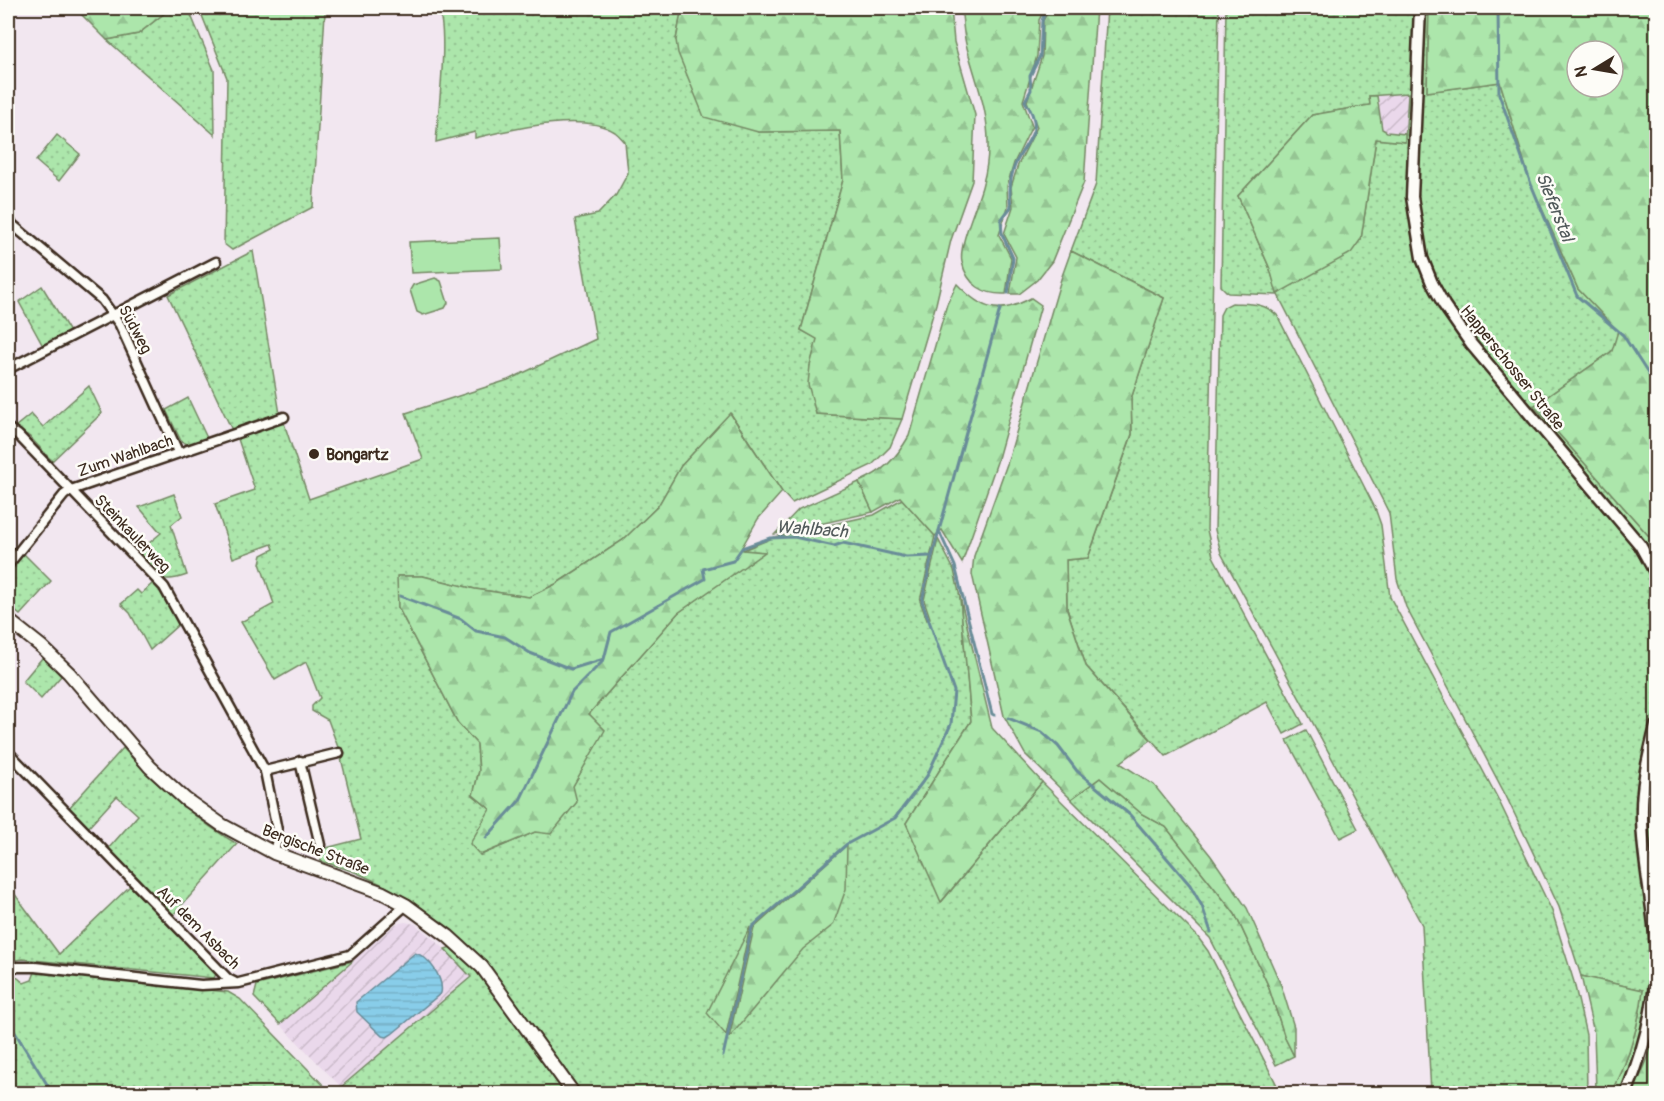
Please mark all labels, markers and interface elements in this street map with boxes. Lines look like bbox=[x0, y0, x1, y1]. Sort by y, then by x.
north arrow bbox=[1565, 39, 1625, 99]
text: N bbox=[1570, 64, 1592, 79]
water label: Sieferstal bbox=[1530, 169, 1579, 246]
street label: Happerschosser Straße bbox=[1456, 301, 1569, 434]
street label: Südweg bbox=[114, 302, 156, 357]
street label: Zum Wahlbach bbox=[75, 430, 176, 482]
place label: Bongartz bbox=[326, 445, 389, 465]
marker: Bongartz bbox=[307, 447, 321, 461]
street label: Steinkaulerweg bbox=[90, 490, 175, 577]
water label: Wahlbach bbox=[776, 516, 850, 544]
street label: Bergische Straße bbox=[259, 820, 372, 880]
street label: Auf dem Asbach bbox=[152, 882, 244, 974]

